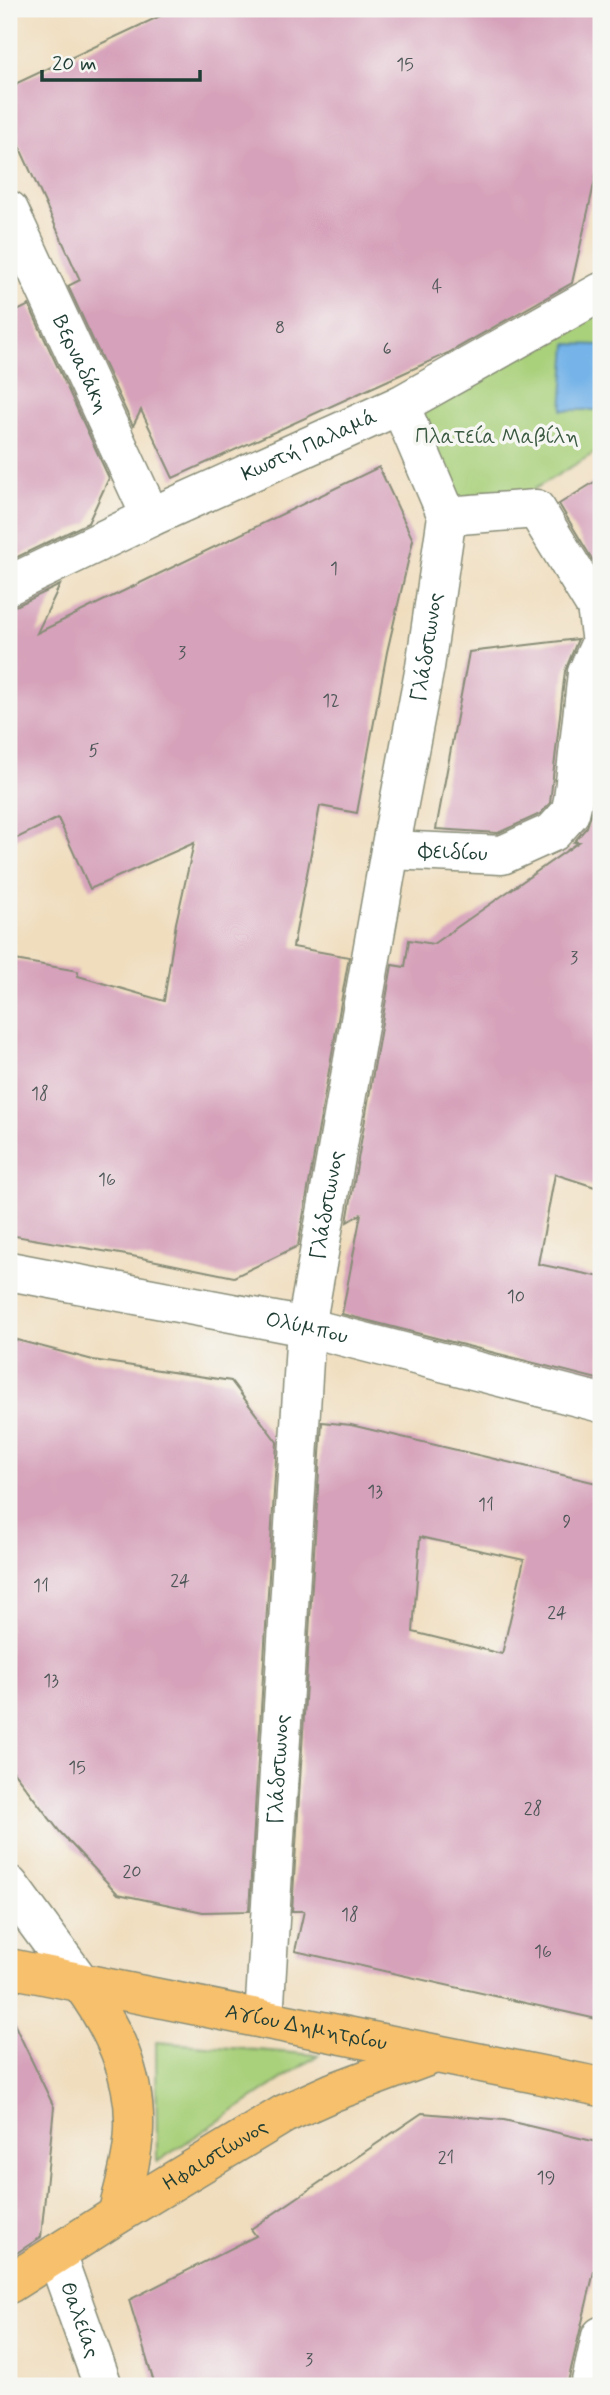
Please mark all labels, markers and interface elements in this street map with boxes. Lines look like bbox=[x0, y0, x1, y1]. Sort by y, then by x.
scale bar bbox=[42, 38, 200, 82]
text: 20 m bbox=[52, 50, 97, 78]
house number: 15 bbox=[396, 53, 414, 77]
house number: 4 bbox=[432, 275, 442, 299]
street label: Βερναδάκη bbox=[46, 311, 115, 418]
house number: 8 bbox=[275, 316, 285, 340]
house number: 6 bbox=[382, 337, 392, 361]
street label: Κωστή Παλαμά bbox=[237, 403, 382, 488]
park label: Πλατεία Μαβίλη bbox=[415, 423, 579, 451]
house number: 1 bbox=[330, 557, 338, 581]
street label: Γλάδστωνος bbox=[405, 591, 450, 704]
house number: 3 bbox=[178, 641, 186, 665]
house number: 12 bbox=[322, 689, 340, 713]
house number: 5 bbox=[89, 739, 100, 763]
street label: Φειδίου bbox=[417, 837, 488, 868]
house number: 3 bbox=[570, 946, 578, 970]
house number: 18 bbox=[31, 1082, 49, 1106]
street label: Γλάδστωνος bbox=[304, 1149, 351, 1262]
house number: 16 bbox=[98, 1168, 116, 1192]
house number: 10 bbox=[507, 1285, 525, 1309]
street label: Ολύμπου bbox=[263, 1306, 351, 1351]
house number: 13 bbox=[367, 1480, 383, 1504]
house number: 11 bbox=[478, 1493, 494, 1517]
house number: 9 bbox=[563, 1510, 572, 1534]
house number: 24 bbox=[170, 1569, 190, 1593]
house number: 11 bbox=[33, 1574, 49, 1598]
house number: 24 bbox=[547, 1601, 567, 1625]
house number: 13 bbox=[43, 1669, 59, 1693]
street label: Γλάδστωνος bbox=[262, 1714, 296, 1825]
house number: 15 bbox=[68, 1756, 86, 1780]
house number: 28 bbox=[524, 1797, 542, 1821]
house number: 20 bbox=[122, 1860, 142, 1884]
house number: 18 bbox=[341, 1903, 359, 1927]
house number: 16 bbox=[534, 1940, 552, 1964]
street label: Αγίου Δημητρίου bbox=[223, 1998, 389, 2058]
street label: Ηφαιστίωνος bbox=[157, 2113, 273, 2198]
house number: 21 bbox=[438, 2146, 454, 2170]
house number: 19 bbox=[537, 2166, 555, 2190]
street label: Θαλείας bbox=[53, 2278, 106, 2362]
house number: 3 bbox=[305, 2348, 313, 2372]

